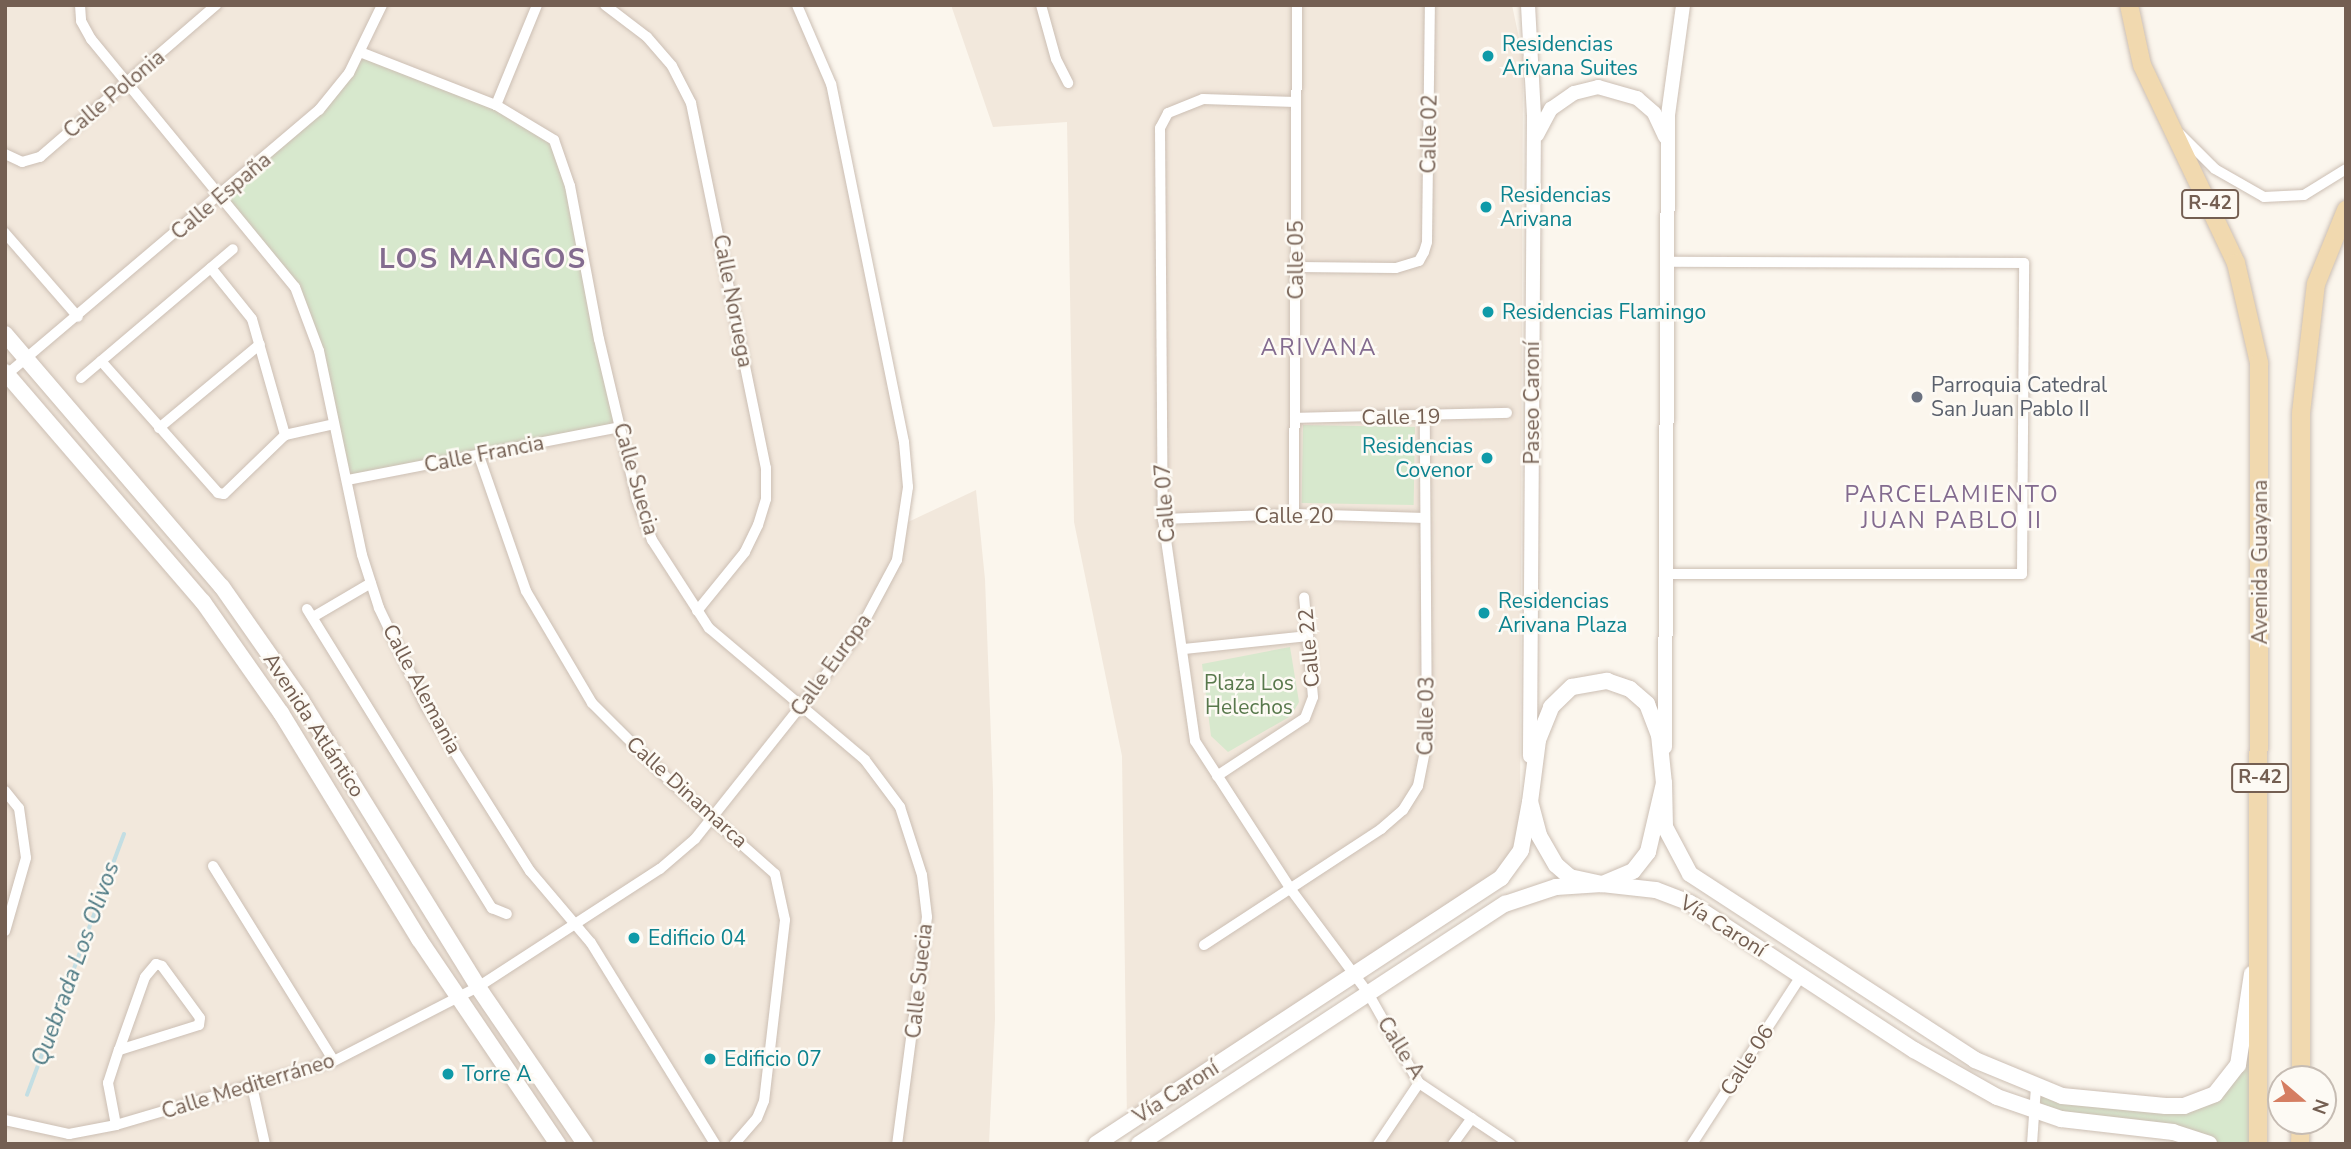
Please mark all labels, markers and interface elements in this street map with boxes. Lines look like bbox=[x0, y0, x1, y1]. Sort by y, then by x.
place label: Residencias Arivana Suites bbox=[1502, 31, 1638, 81]
street label: Calle Polonia bbox=[58, 44, 170, 144]
marker: Residencias Arivana Suites bbox=[1480, 48, 1496, 64]
street label: Calle 02 bbox=[1416, 94, 1442, 174]
street label: Calle España bbox=[166, 147, 276, 245]
place label: Residencias Arivana bbox=[1500, 182, 1611, 232]
road number: R-42 bbox=[2180, 188, 2240, 220]
marker: Residencias Arivana bbox=[1478, 199, 1494, 215]
street label: Calle 05 bbox=[1283, 220, 1309, 300]
street label: Calle Noruega bbox=[708, 232, 758, 370]
district label: LOS MANGOS bbox=[380, 242, 586, 276]
place label: Residencias Flamingo bbox=[1502, 299, 1706, 325]
marker: Residencias Flamingo bbox=[1480, 304, 1496, 320]
district label: ARIVANA bbox=[1261, 334, 1377, 362]
street label: Paseo Caroní bbox=[1519, 341, 1545, 465]
place label: Parroquia Catedral San Juan Pablo II bbox=[1931, 372, 2107, 422]
marker: Parroquia Catedral San Juan Pablo II bbox=[1909, 389, 1925, 405]
street label: Calle 19 bbox=[1361, 404, 1441, 430]
street label: Calle Suecia bbox=[608, 420, 664, 538]
street label: Calle Francia bbox=[422, 430, 546, 478]
place label: Residencias Covenor bbox=[1362, 433, 1473, 483]
marker: Residencias Covenor bbox=[1479, 450, 1495, 466]
street label: Calle 07 bbox=[1150, 463, 1180, 543]
street label: Avenida Guayana bbox=[2247, 480, 2273, 644]
district label: PARCELAMIENTO JUAN PABLO II bbox=[1846, 481, 2058, 535]
street label: Calle 20 bbox=[1254, 503, 1334, 529]
place label: Residencias Arivana Plaza bbox=[1498, 588, 1627, 638]
marker: Residencias Arivana Plaza bbox=[1476, 605, 1492, 621]
street label: Calle 22 bbox=[1293, 608, 1325, 688]
street label: Calle Europa bbox=[785, 609, 877, 721]
street label: Calle Alemania bbox=[377, 620, 467, 758]
street label: Avenida Atlántico bbox=[258, 648, 370, 802]
park label: Plaza Los Helechos bbox=[1204, 670, 1294, 720]
street label: Calle 03 bbox=[1413, 676, 1439, 756]
street label: Calle Dinamarca bbox=[621, 731, 753, 853]
road number: R-42 bbox=[2230, 762, 2290, 793]
water label: Quebrada Los Olivos bbox=[26, 858, 126, 1070]
street label: Vía Caroní bbox=[1675, 890, 1771, 962]
street label: Calle Suecia bbox=[900, 922, 938, 1040]
place label: Edificio 04 bbox=[648, 925, 746, 951]
marker: Edificio 04 bbox=[626, 930, 642, 946]
street label: Calle A bbox=[1372, 1012, 1430, 1084]
street label: Calle 06 bbox=[1715, 1020, 1779, 1100]
place label: Edificio 07 bbox=[724, 1046, 822, 1072]
street label: Calle Mediterráneo bbox=[159, 1048, 337, 1124]
marker: Edificio 07 bbox=[702, 1051, 718, 1067]
street label: Vía Caroní bbox=[1129, 1055, 1223, 1129]
place label: Torre A bbox=[462, 1061, 531, 1087]
north arrow bbox=[2267, 1065, 2337, 1135]
marker: Torre A bbox=[440, 1066, 456, 1082]
text: N bbox=[2305, 1095, 2335, 1118]

